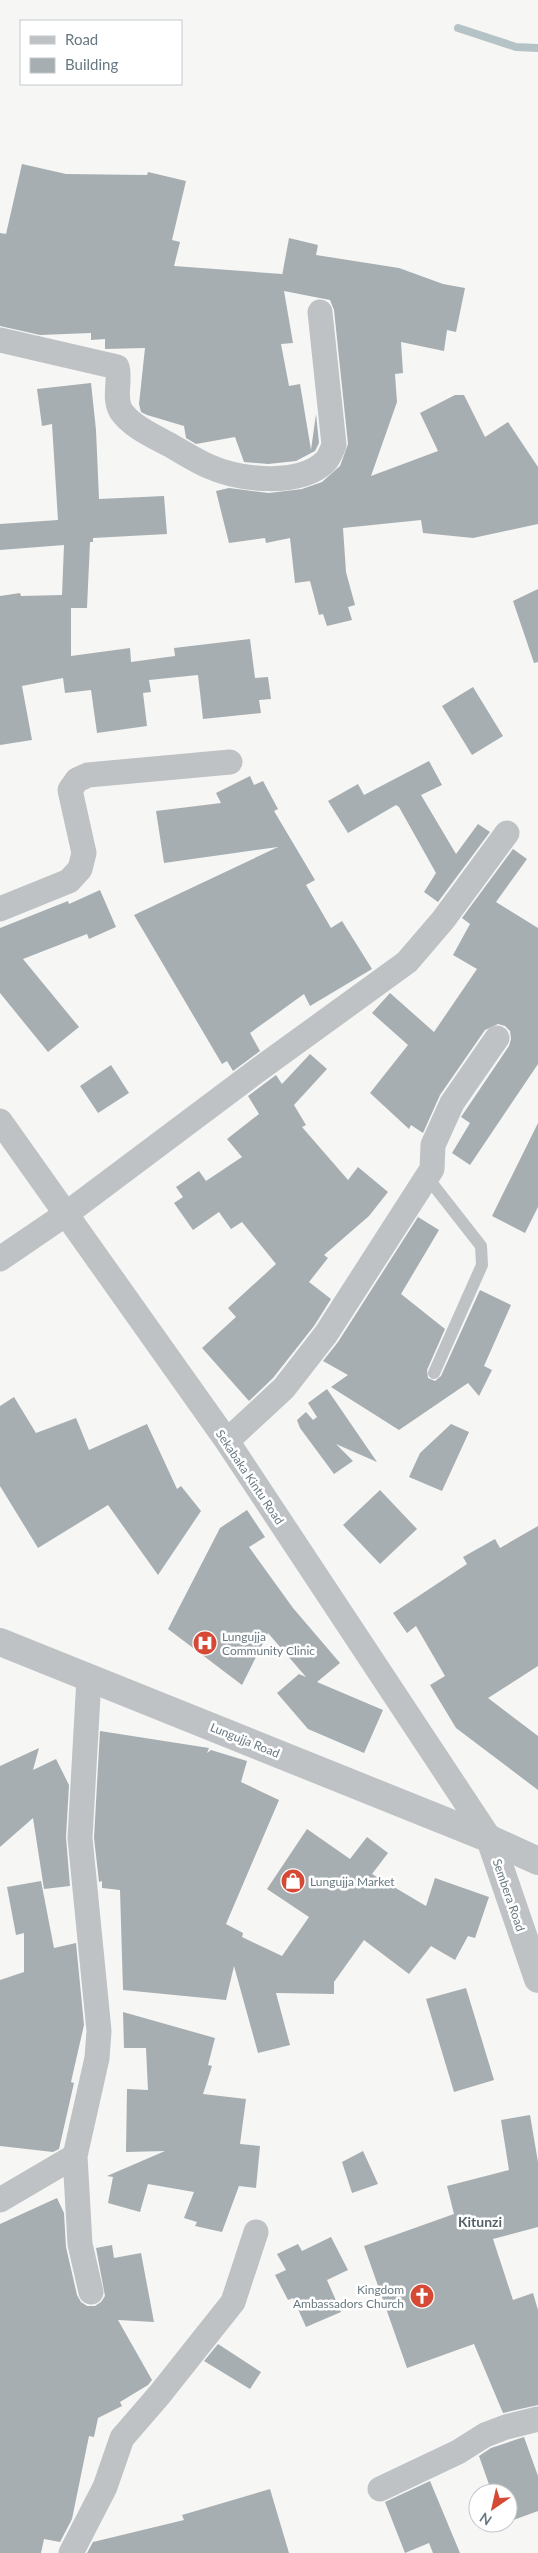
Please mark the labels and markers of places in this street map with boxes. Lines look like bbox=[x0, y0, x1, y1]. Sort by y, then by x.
place label: Lungujja Community Clinic bbox=[222, 1629, 315, 1658]
hospital icon: Lungujja Community Clinic bbox=[192, 1630, 218, 1656]
shop icon: Lungujja Market bbox=[280, 1868, 306, 1894]
place label: Lungujja Market bbox=[310, 1874, 395, 1889]
place label: Kingdom Ambassadors Church bbox=[293, 2282, 404, 2311]
church icon: Kingdom Ambassadors Church bbox=[409, 2283, 435, 2309]

